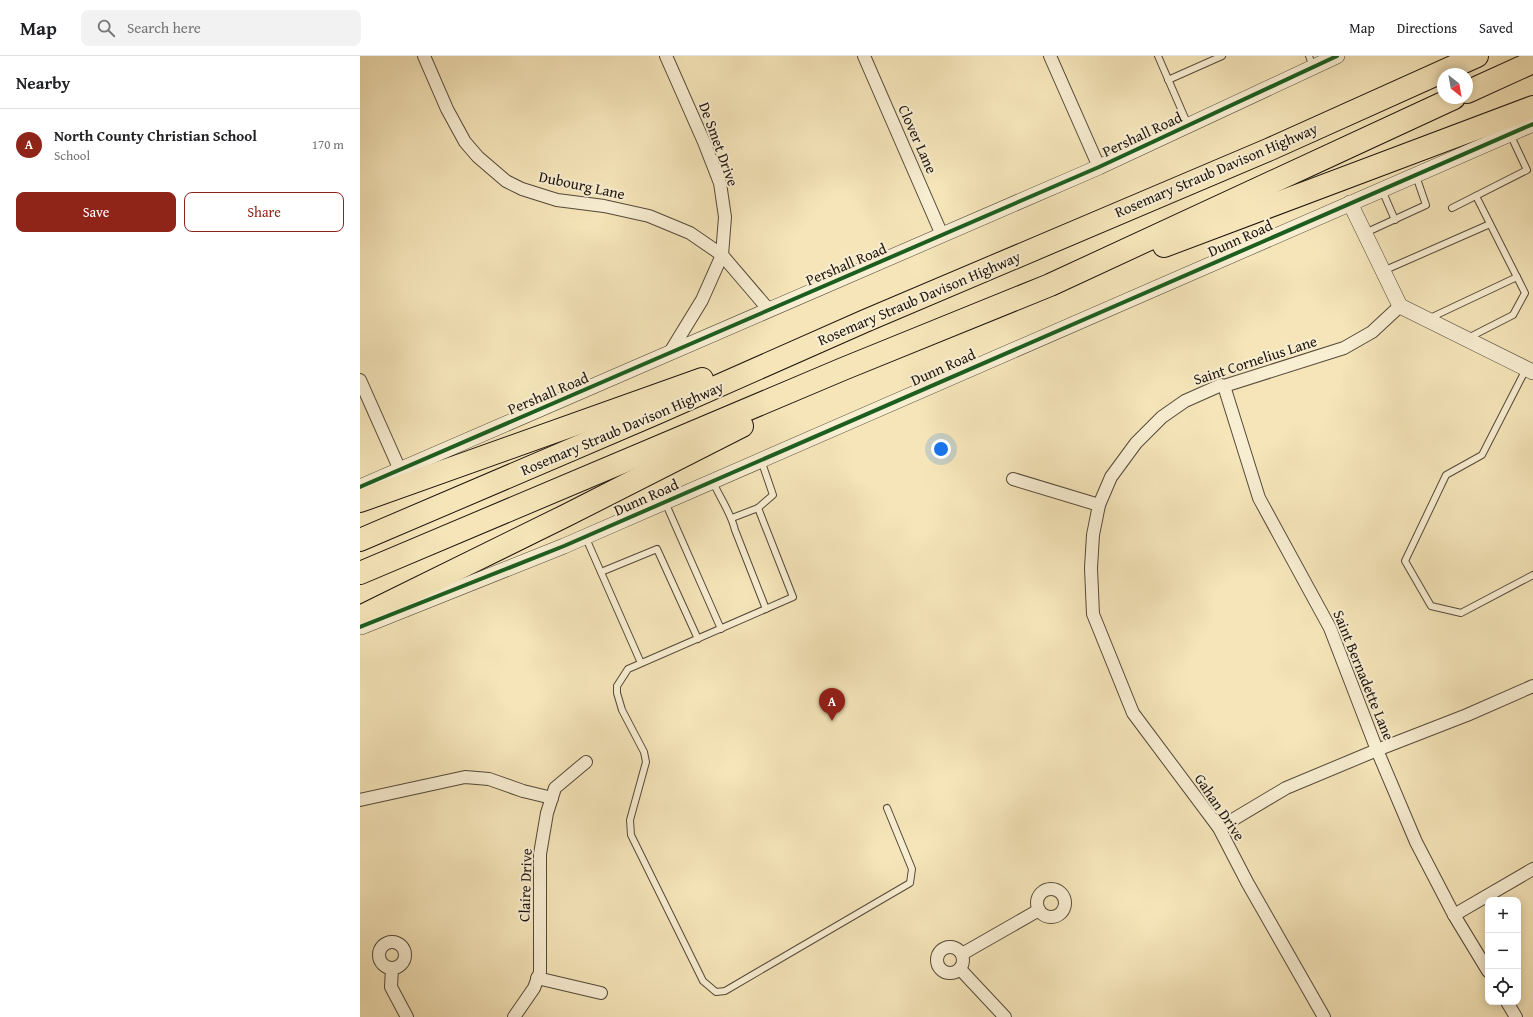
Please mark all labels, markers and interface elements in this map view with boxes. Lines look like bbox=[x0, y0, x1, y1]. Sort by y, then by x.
search box bbox=[81, 10, 361, 46]
text: Map bbox=[20, 14, 57, 42]
icon: search bbox=[95, 17, 117, 39]
text: Search here bbox=[127, 17, 201, 38]
text: Map bbox=[1349, 18, 1375, 38]
text: Directions bbox=[1397, 18, 1457, 38]
text: Saved bbox=[1479, 18, 1513, 38]
north arrow bbox=[1437, 68, 1473, 104]
text: Nearby bbox=[16, 70, 70, 95]
street label: De Smet Drive bbox=[694, 99, 744, 189]
street label: Clover Lane bbox=[894, 101, 942, 177]
street label: Pershall Road bbox=[1099, 106, 1185, 162]
street label: Rosemary Straub Davison Highway bbox=[1111, 117, 1321, 222]
text: North County Christian School bbox=[54, 125, 257, 146]
text: A bbox=[25, 135, 33, 154]
text: 170 m bbox=[312, 135, 344, 154]
text: School bbox=[54, 146, 90, 165]
street label: Dubourg Lane bbox=[537, 166, 627, 204]
button: Save bbox=[16, 192, 176, 232]
button: Share bbox=[184, 192, 344, 232]
street label: Dunn Road bbox=[1204, 214, 1276, 262]
street label: Pershall Road bbox=[802, 238, 890, 290]
street label: Rosemary Straub Davison Highway bbox=[814, 245, 1024, 350]
street label: Saint Cornelius Lane bbox=[1191, 330, 1319, 390]
street label: Dunn Road bbox=[907, 343, 979, 391]
street label: Pershall Road bbox=[504, 367, 592, 419]
street label: Rosemary Straub Davison Highway bbox=[517, 375, 727, 480]
your location bbox=[931, 439, 951, 459]
street label: Dunn Road bbox=[610, 473, 682, 521]
street label: Saint Bernadette Lane bbox=[1328, 607, 1400, 743]
pin: A bbox=[819, 688, 845, 721]
street label: Gahan Drive bbox=[1190, 769, 1250, 845]
street label: Claire Drive bbox=[513, 848, 537, 922]
map controls bbox=[1485, 897, 1521, 1005]
button: + bbox=[1485, 897, 1521, 933]
button: − bbox=[1485, 933, 1521, 969]
button: locate bbox=[1485, 969, 1521, 1005]

